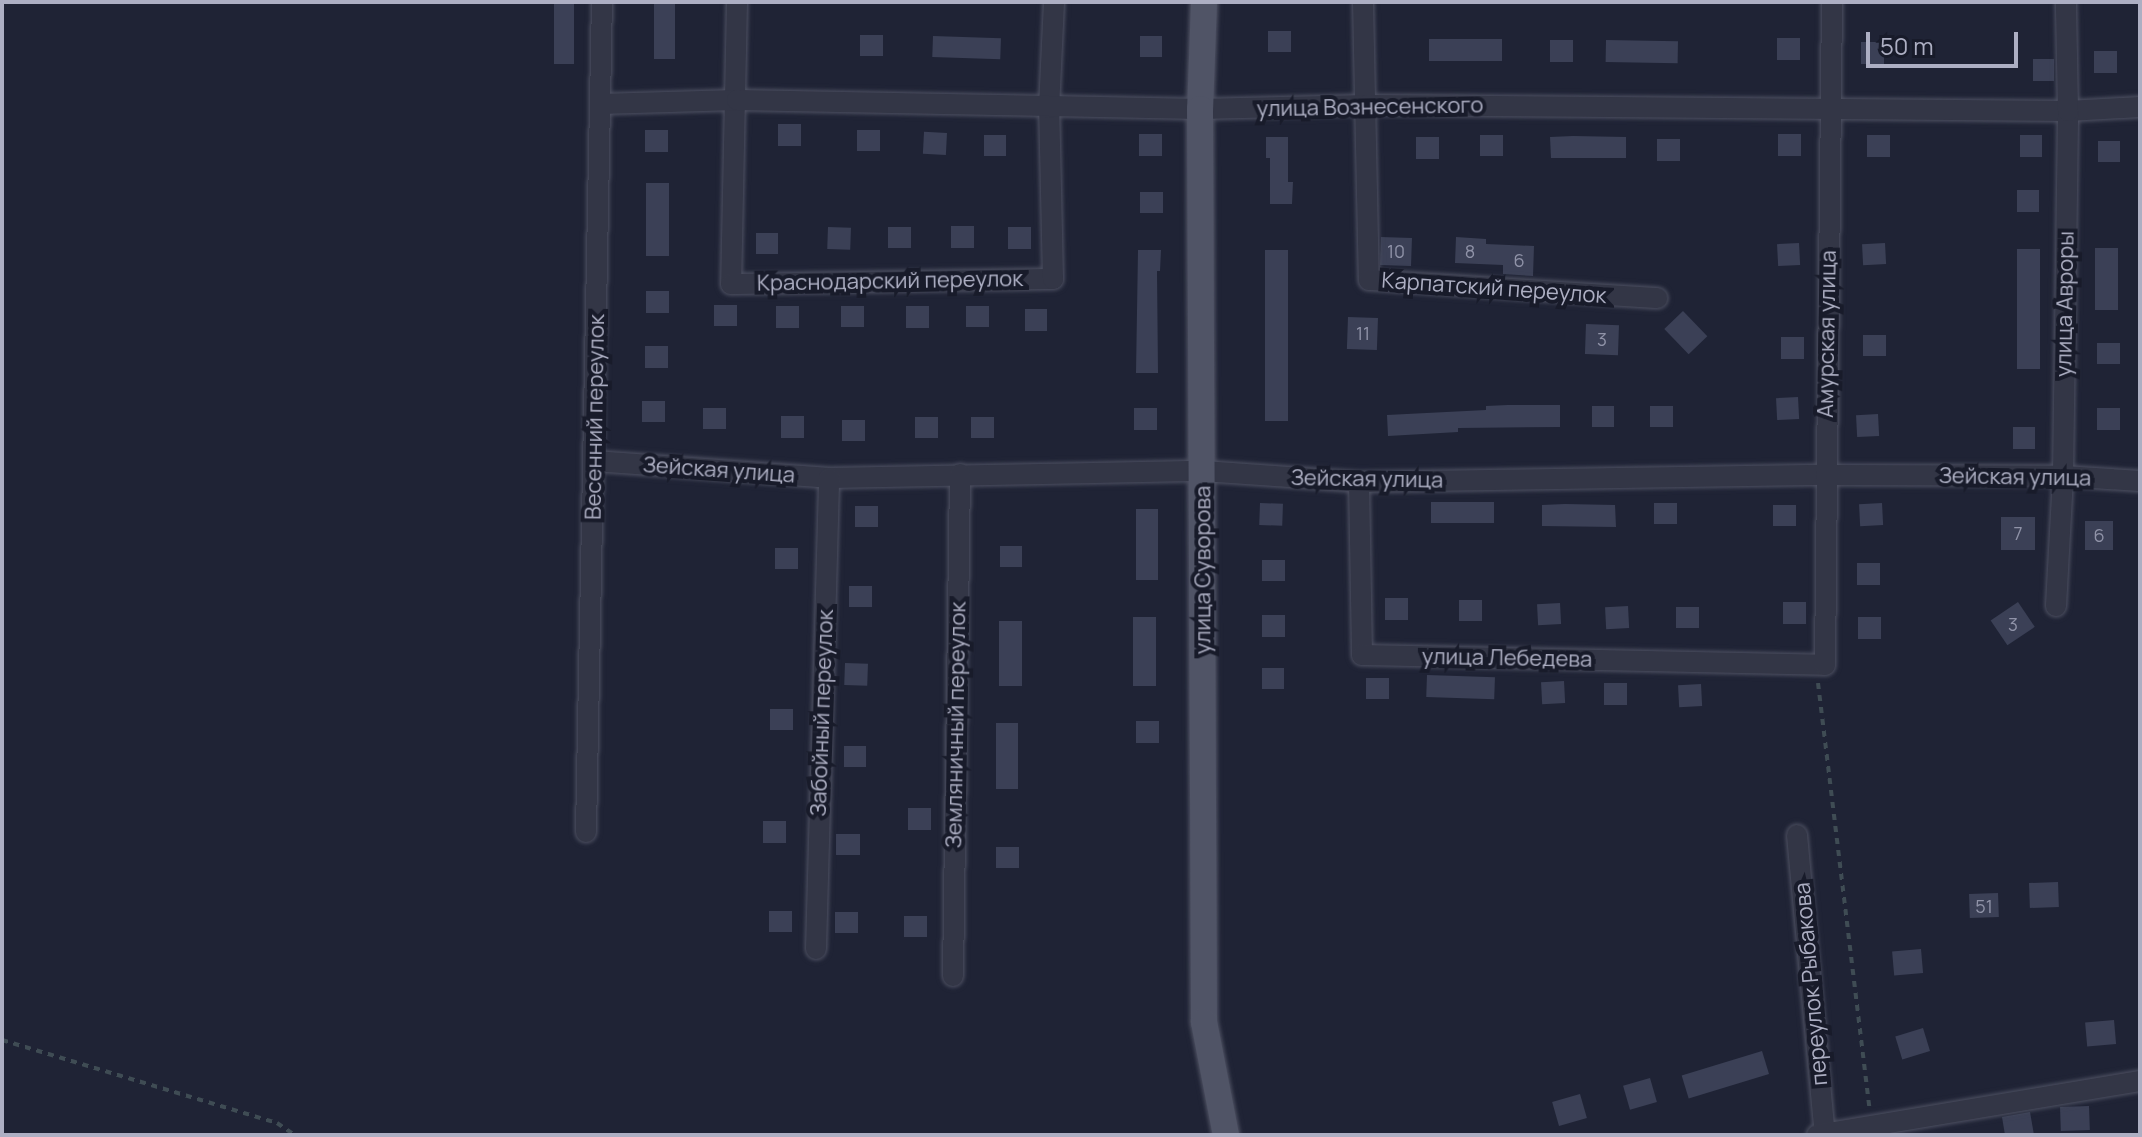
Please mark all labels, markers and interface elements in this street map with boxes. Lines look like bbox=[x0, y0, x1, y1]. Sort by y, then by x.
scale bar bbox=[1870, 16, 2022, 66]
text: 50 m bbox=[1880, 29, 1934, 62]
street label: улица Вознесенского bbox=[1256, 92, 1484, 122]
street label: улица Авроры bbox=[2051, 231, 2079, 377]
house number: 10 bbox=[1387, 240, 1405, 262]
house number: 8 bbox=[1465, 240, 1475, 262]
house number: 6 bbox=[1513, 249, 1525, 271]
street label: Амурская улица bbox=[1812, 250, 1842, 418]
street label: Краснодарский переулок bbox=[757, 265, 1023, 297]
street label: Карпатский переулок bbox=[1381, 267, 1607, 309]
street label: Весенний переулок bbox=[580, 314, 610, 520]
house number: 11 bbox=[1356, 322, 1370, 344]
house number: 3 bbox=[1597, 328, 1607, 350]
street label: Зейская улица bbox=[642, 452, 796, 488]
street label: Зейская улица bbox=[1939, 462, 2091, 492]
street label: Зейская улица bbox=[1291, 464, 1443, 494]
street label: улица Суворова bbox=[1190, 486, 1216, 654]
house number: 7 bbox=[2013, 522, 2023, 544]
house number: 6 bbox=[2093, 524, 2105, 546]
street label: Земляничный переулок bbox=[941, 601, 971, 849]
street label: Забойный переулок bbox=[805, 609, 839, 817]
house number: 3 bbox=[2008, 613, 2018, 635]
street label: улица Лебедева bbox=[1422, 643, 1592, 673]
street label: переулок Рыбакова bbox=[1789, 881, 1833, 1087]
house number: 51 bbox=[1975, 895, 1993, 917]

